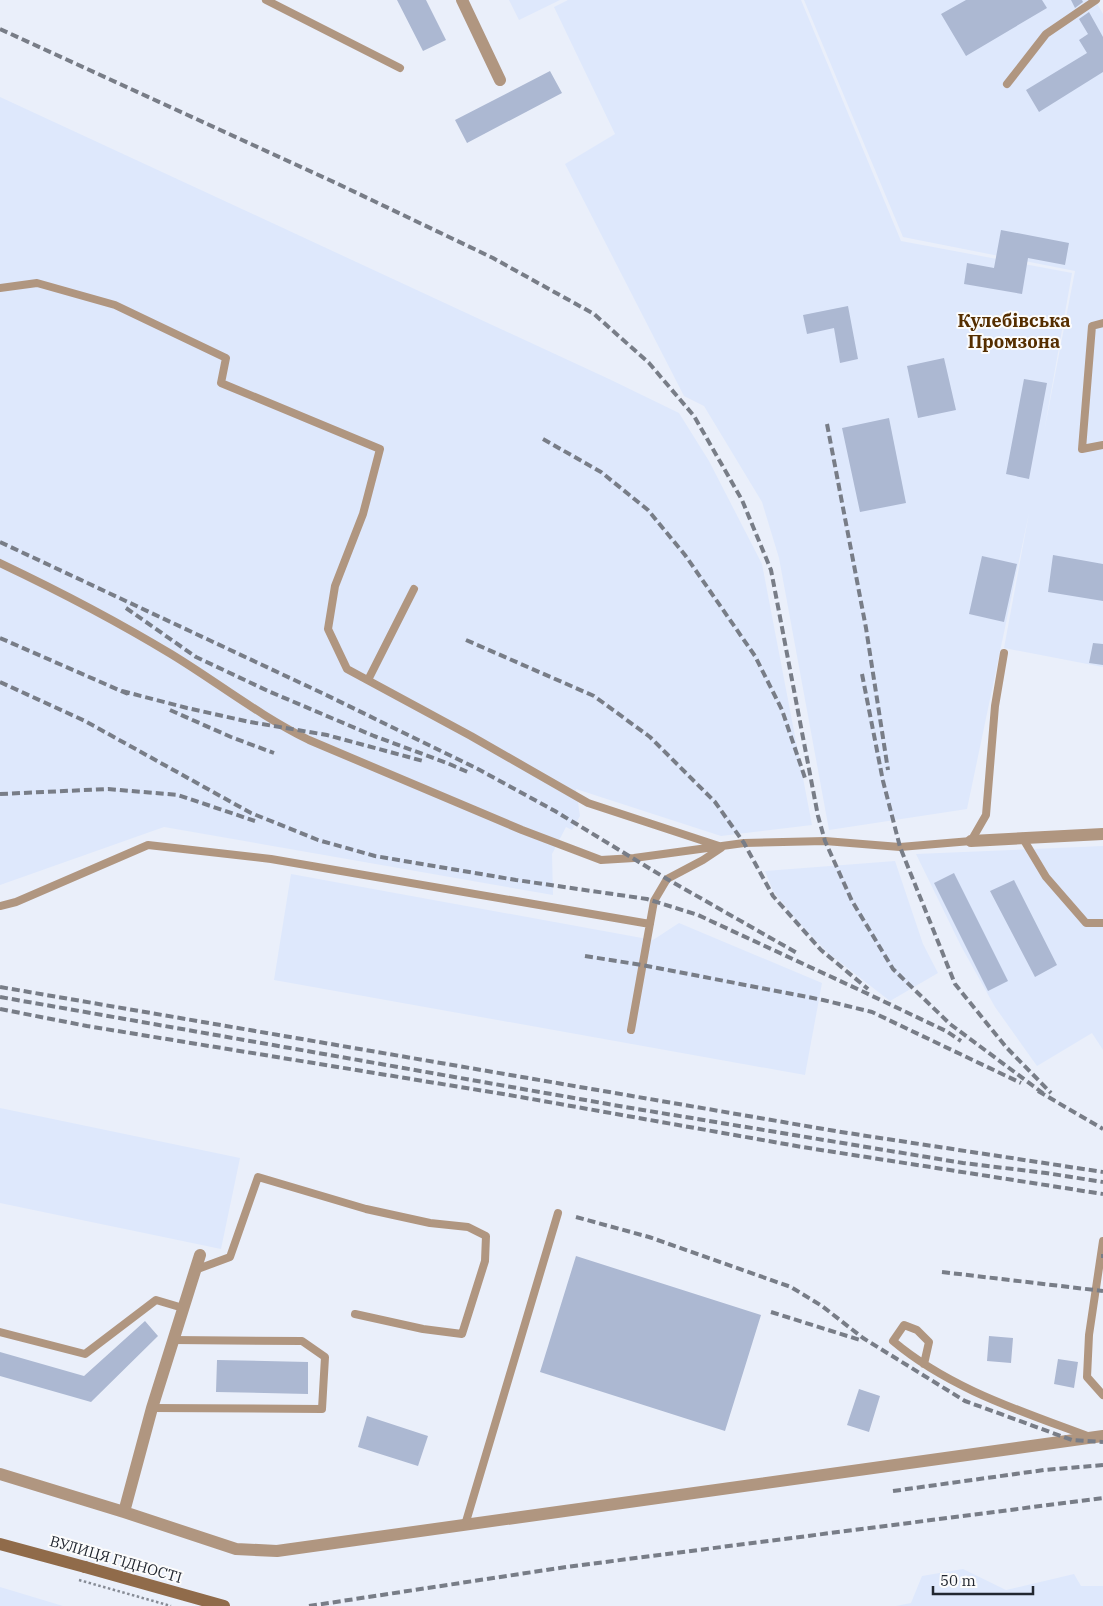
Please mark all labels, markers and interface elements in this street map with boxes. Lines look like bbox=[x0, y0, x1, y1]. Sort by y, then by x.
district label: Кулебівська Промзона bbox=[958, 309, 1070, 353]
street label: ВУЛИЦЯ ГІДНОСТІ bbox=[48, 1531, 184, 1587]
scale bar bbox=[933, 1564, 1033, 1596]
text: 50 m bbox=[940, 1571, 976, 1590]

